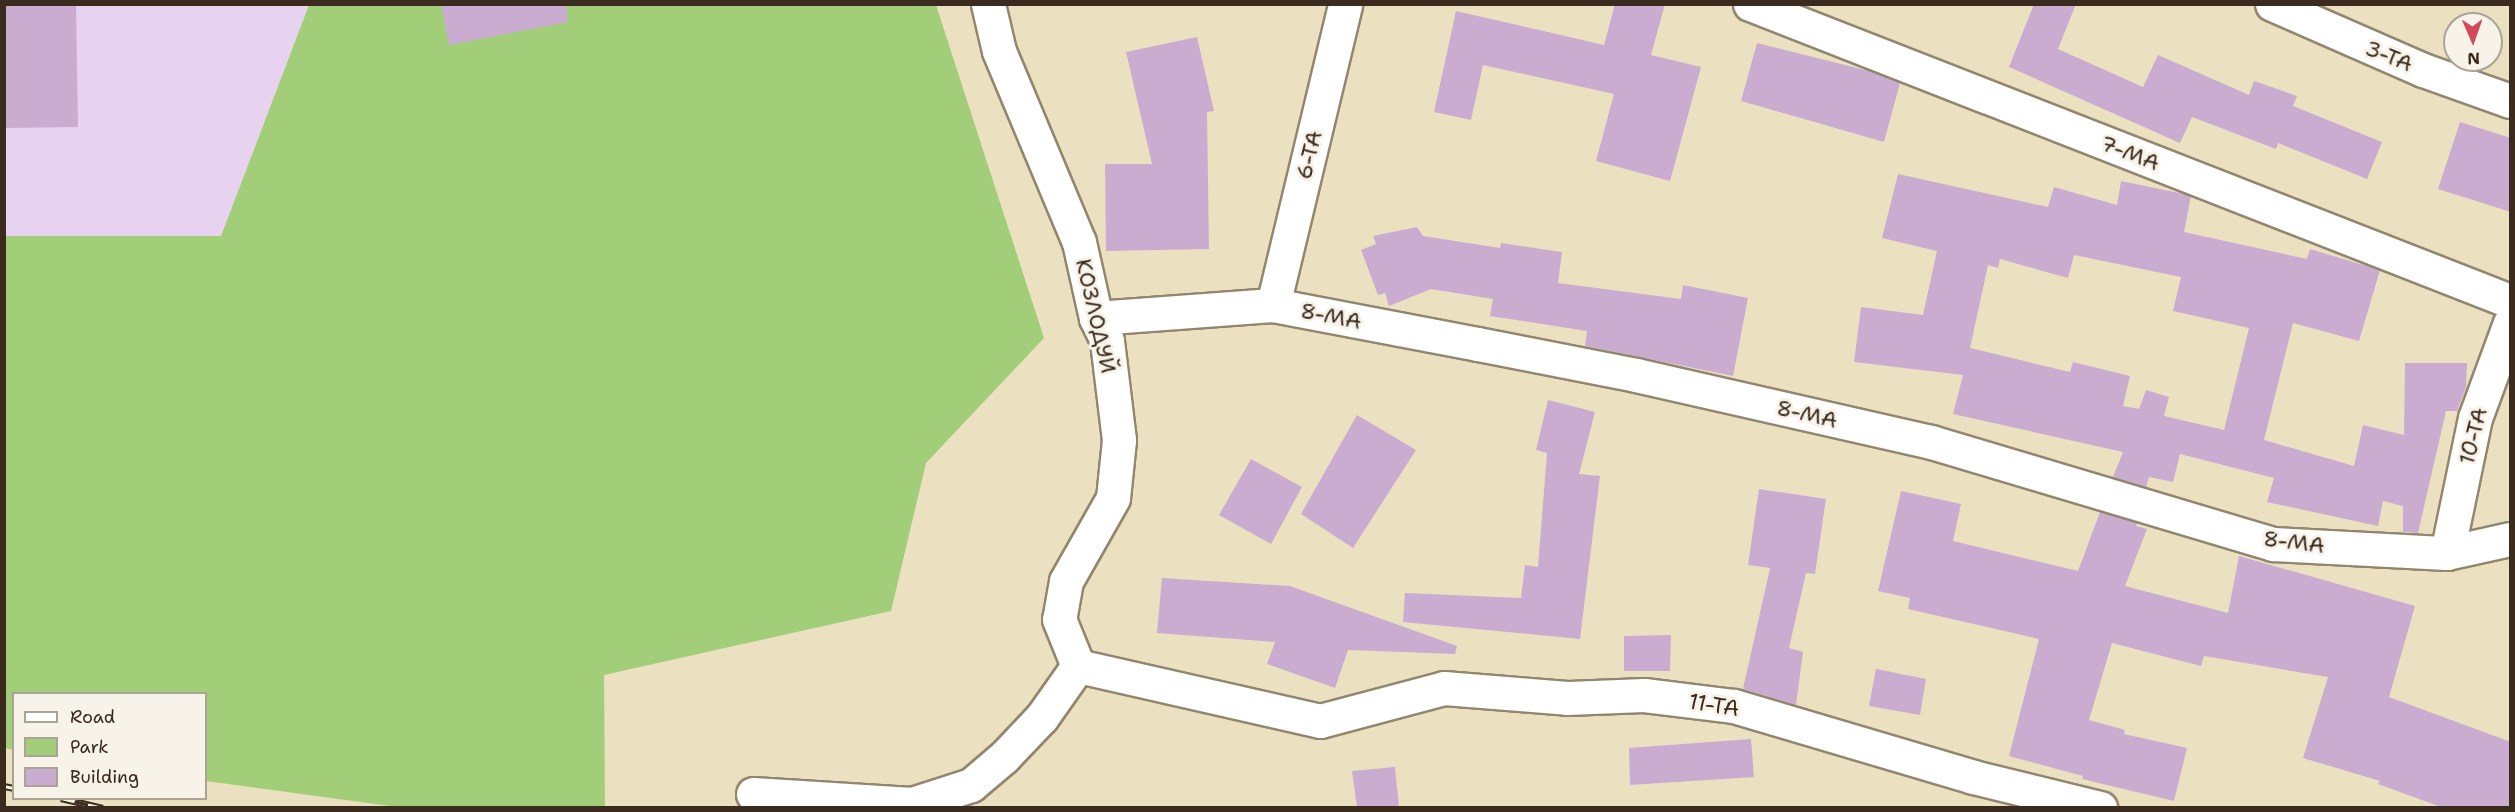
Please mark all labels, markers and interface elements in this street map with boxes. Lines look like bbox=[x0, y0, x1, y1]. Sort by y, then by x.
north arrow bbox=[2443, 12, 2503, 72]
street label: 3-ТА bbox=[2361, 35, 2417, 77]
text: N bbox=[2467, 48, 2480, 69]
street label: 6-ТА bbox=[1290, 128, 1328, 182]
street label: 7-МА bbox=[2097, 130, 2163, 176]
street label: КОЗЛОДУЙ bbox=[1070, 256, 1122, 376]
street label: 8-МА bbox=[1298, 297, 1364, 335]
street label: 8-МА bbox=[1774, 394, 1840, 434]
street label: 10-ТА bbox=[2453, 405, 2493, 467]
street label: 8-МА bbox=[2262, 525, 2326, 559]
street label: 11-ТА bbox=[1687, 688, 1741, 722]
legend bbox=[12, 692, 207, 800]
text: Road bbox=[70, 705, 115, 729]
text: Park bbox=[70, 735, 109, 759]
text: Building bbox=[70, 765, 139, 789]

